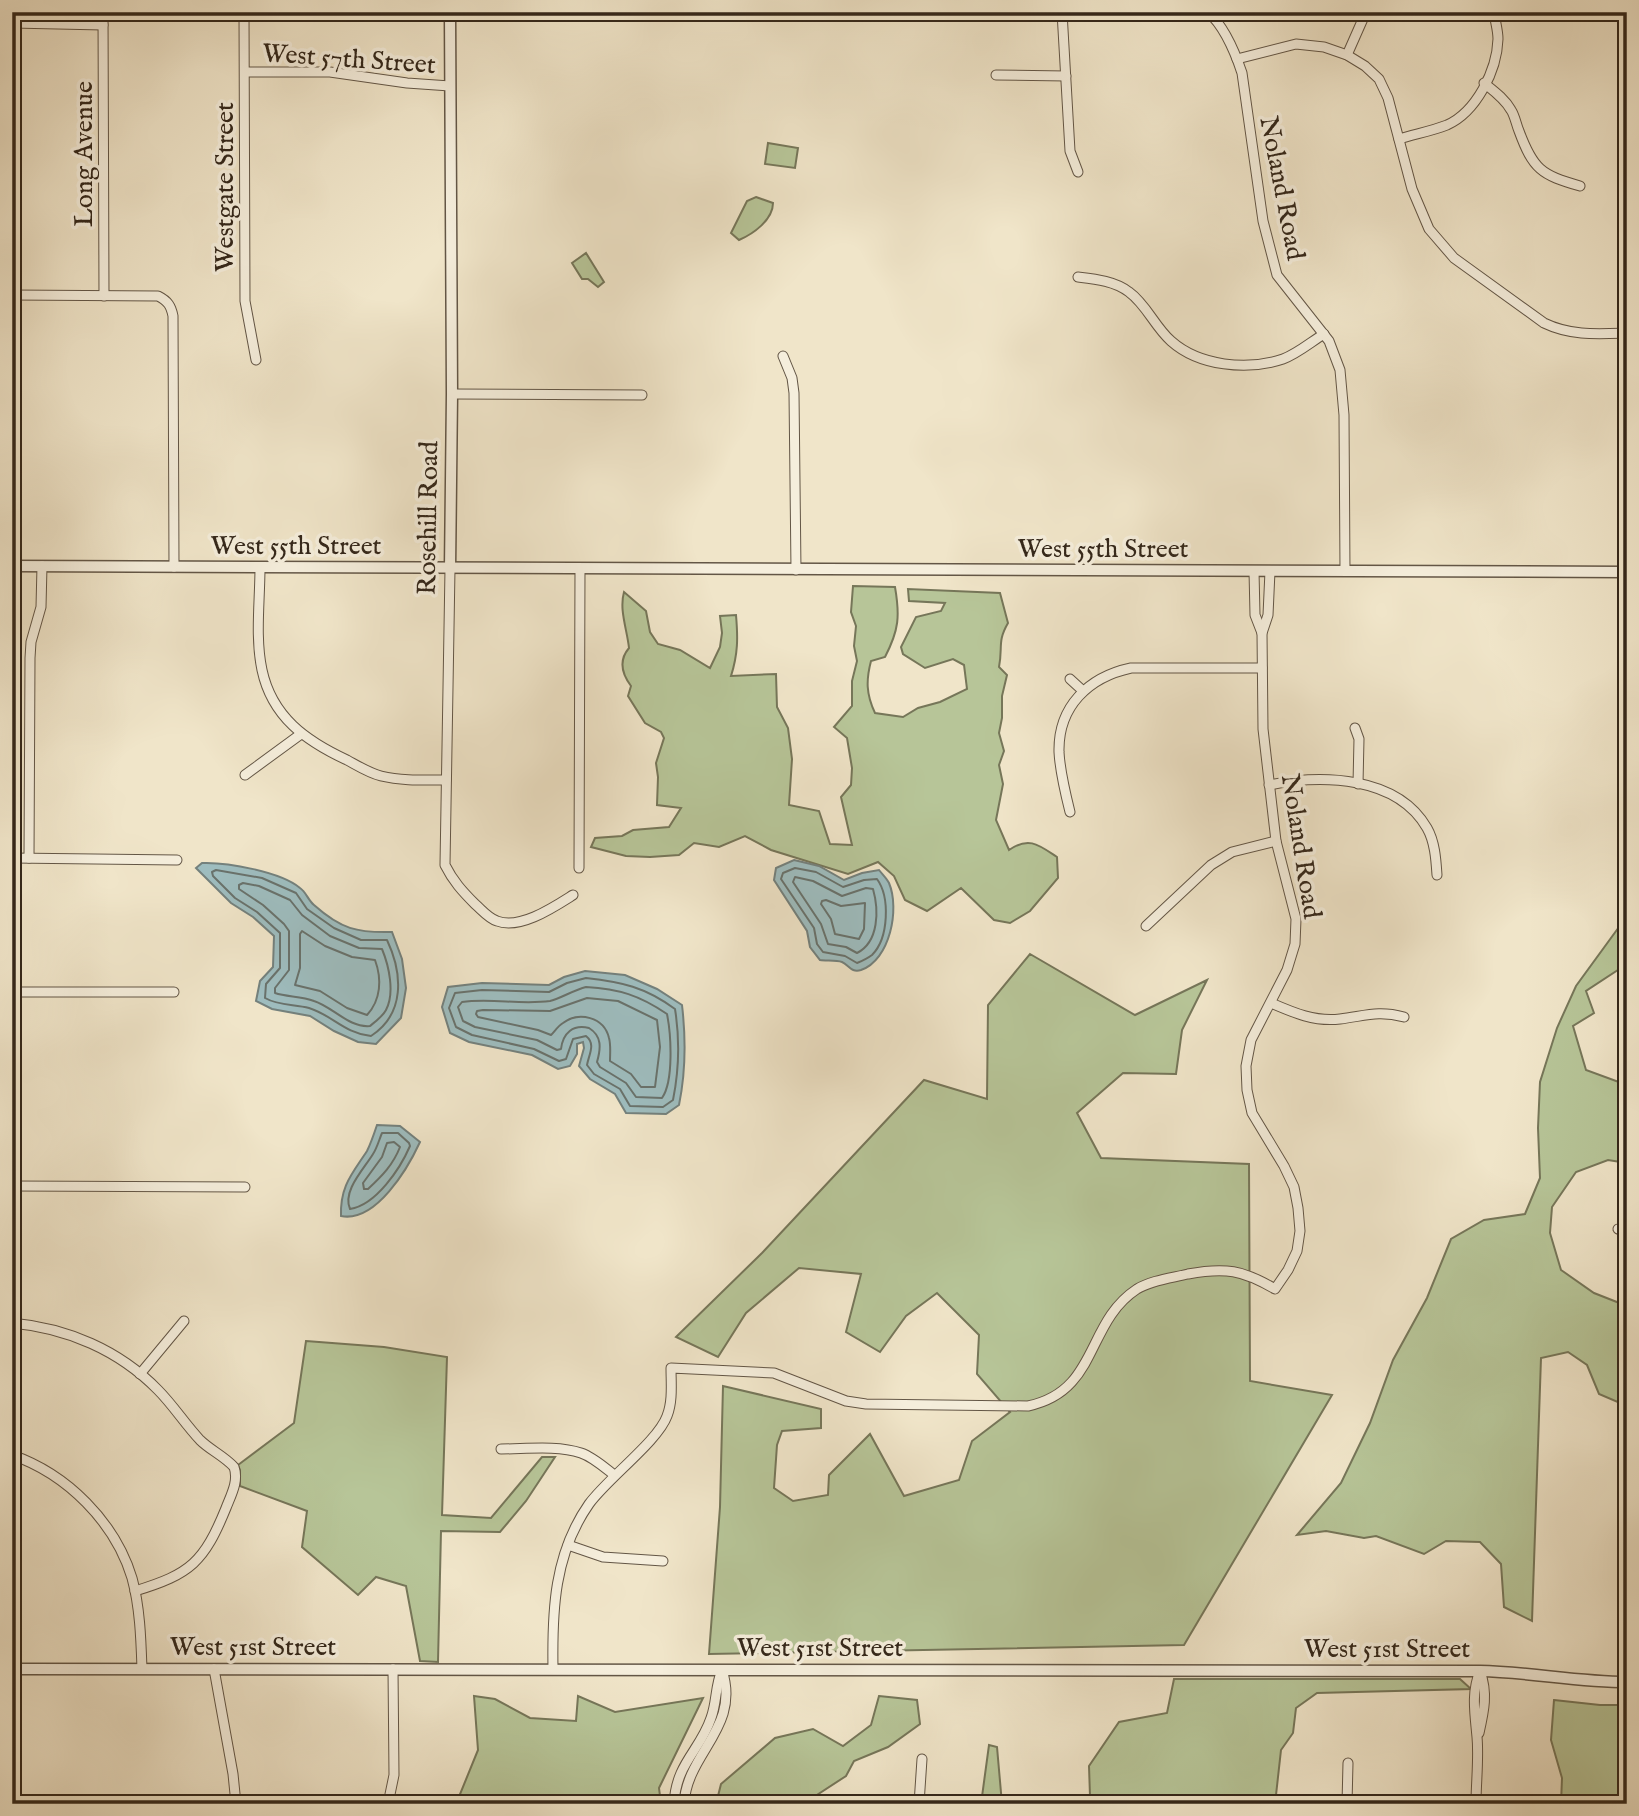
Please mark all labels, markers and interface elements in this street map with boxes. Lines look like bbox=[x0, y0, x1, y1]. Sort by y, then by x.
street label: West 57th Street bbox=[261, 37, 437, 82]
street label: Long Avenue bbox=[68, 81, 101, 227]
street label: Westgate Street bbox=[209, 102, 242, 272]
street label: Noland Road bbox=[1251, 113, 1312, 263]
street label: Rosehill Road bbox=[411, 441, 446, 595]
street label: West 55th Street bbox=[210, 530, 382, 563]
street label: West 55th Street bbox=[1017, 533, 1189, 566]
street label: Noland Road bbox=[1273, 771, 1328, 921]
street label: West 51st Street bbox=[170, 1631, 336, 1664]
street label: West 51st Street bbox=[737, 1632, 903, 1665]
street label: West 51st Street bbox=[1304, 1633, 1470, 1666]

